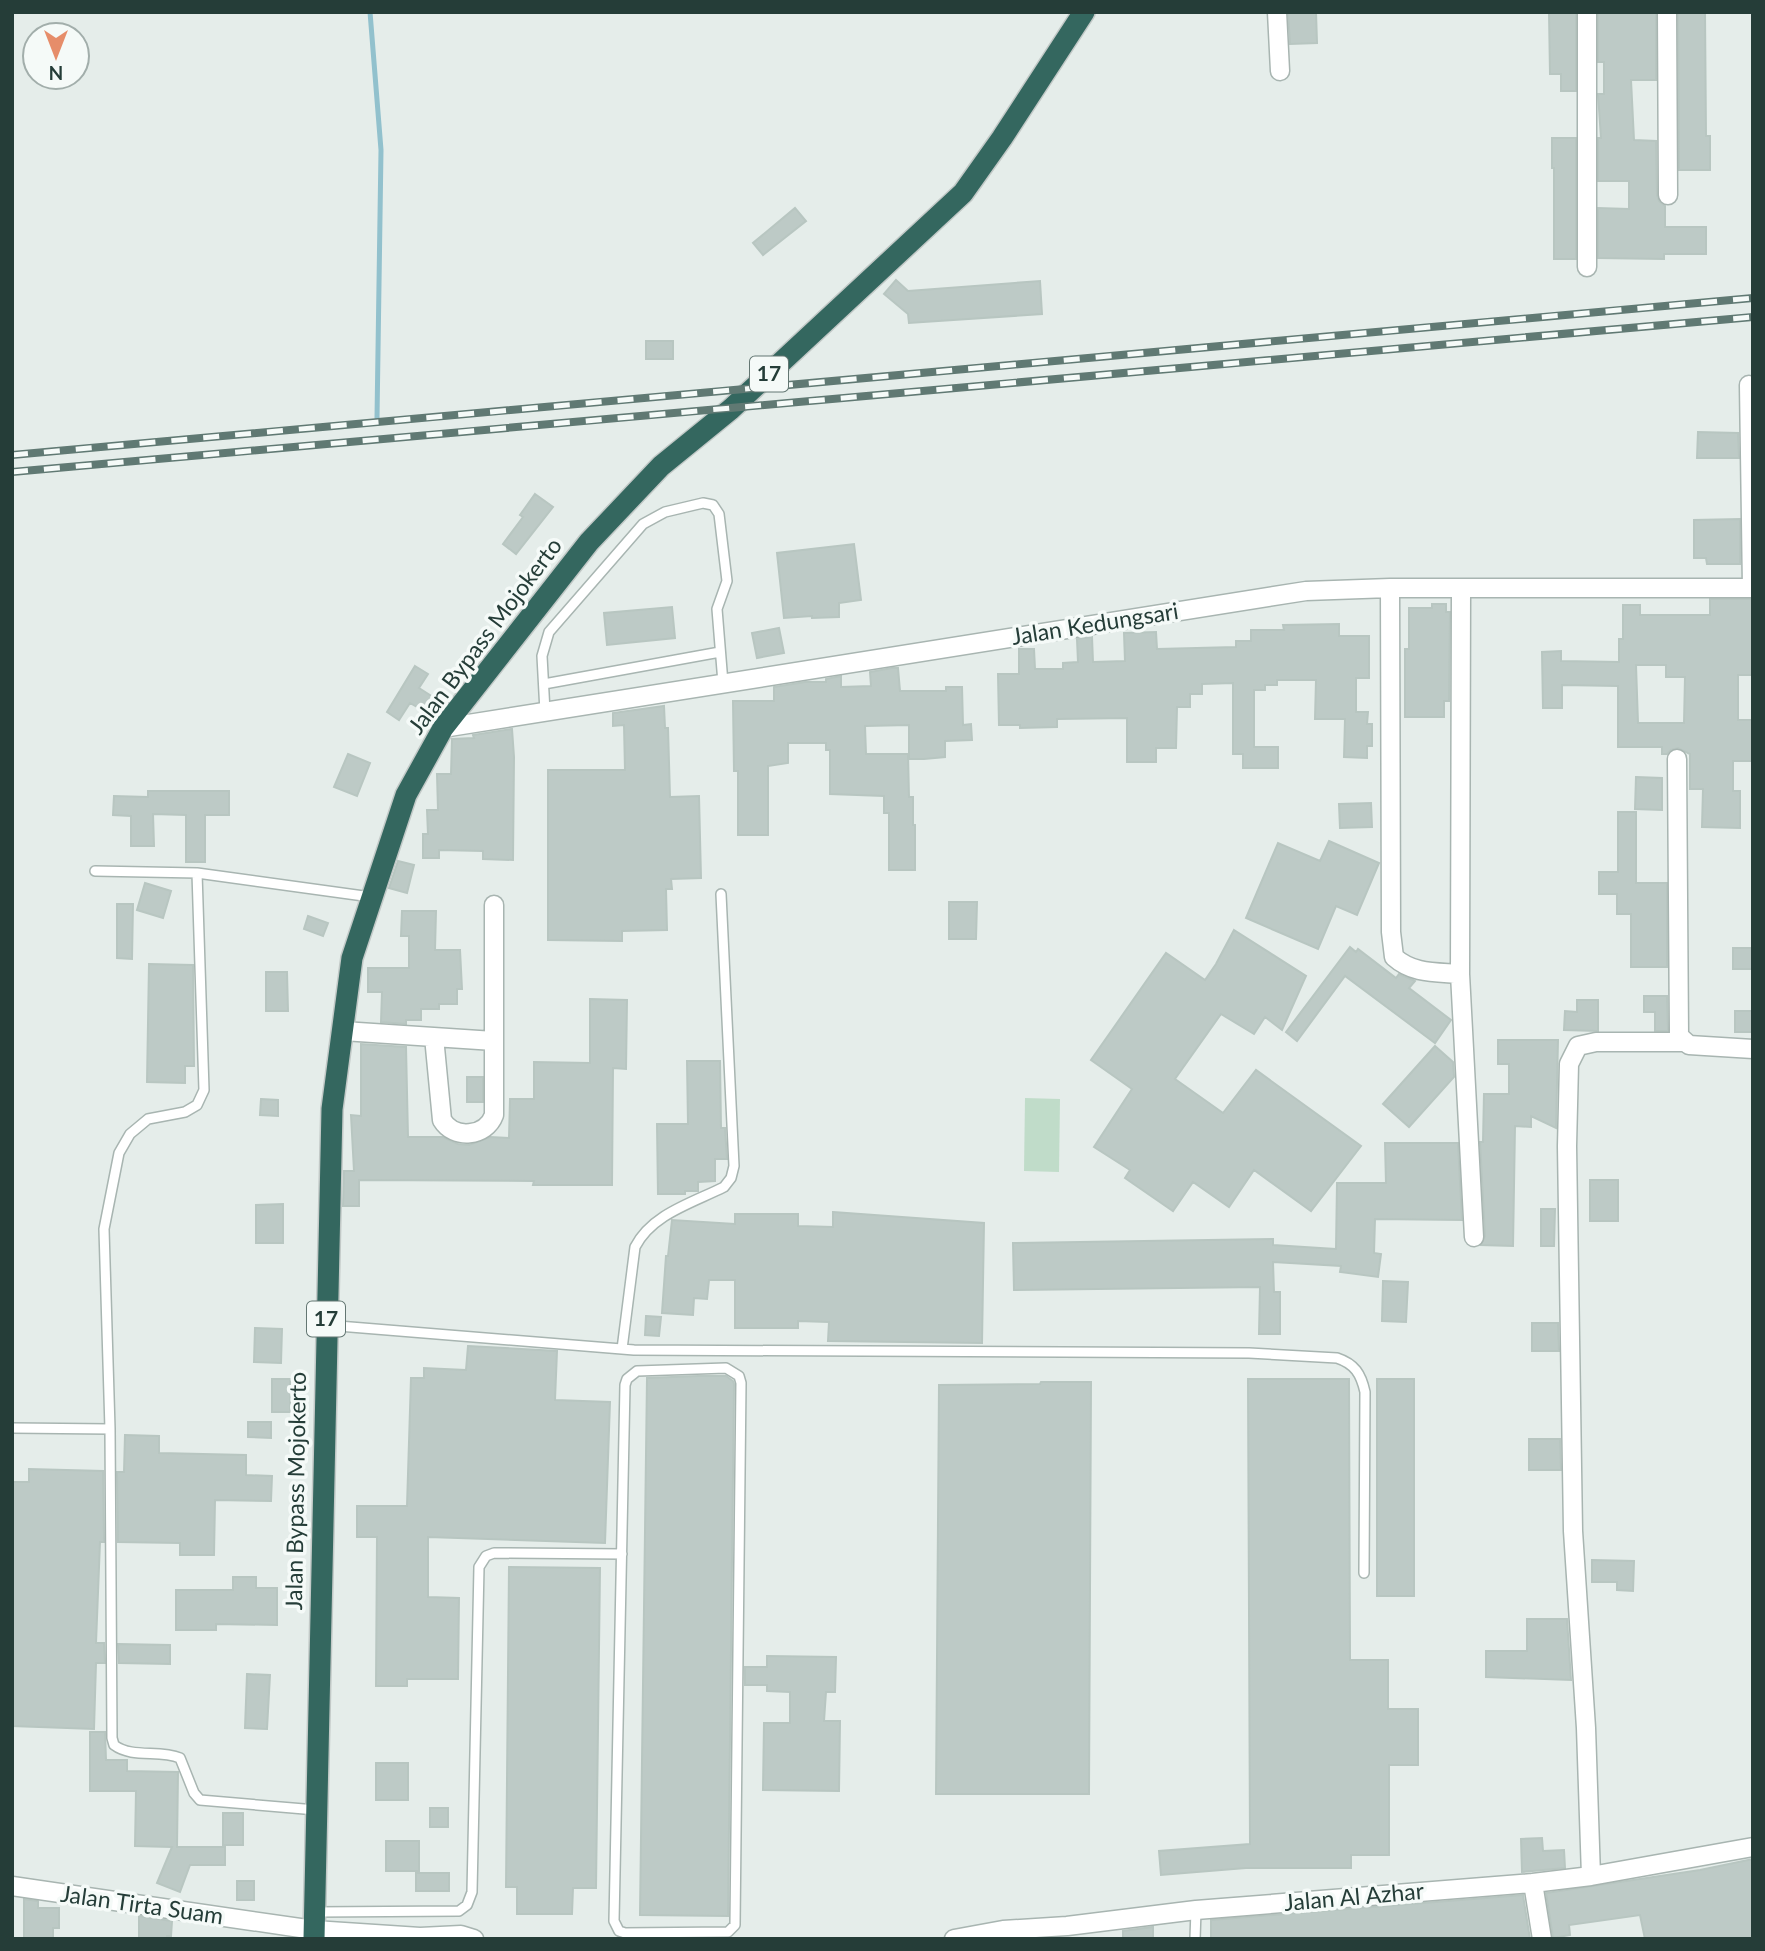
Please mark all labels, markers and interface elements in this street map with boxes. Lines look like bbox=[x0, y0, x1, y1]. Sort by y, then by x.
north arrow bbox=[21, 21, 91, 91]
text: N bbox=[49, 62, 63, 85]
road number: 17 bbox=[750, 356, 788, 392]
street label: Jalan Bypass Mojokerto bbox=[401, 532, 567, 739]
street label: Jalan Kedungsari bbox=[1009, 596, 1180, 650]
road number: 17 bbox=[307, 1302, 345, 1336]
street label: Jalan Bypass Mojokerto bbox=[279, 1372, 311, 1610]
street label: Jalan Al Azhar bbox=[1283, 1876, 1426, 1916]
street label: Jalan Tirta Suam bbox=[59, 1879, 225, 1929]

